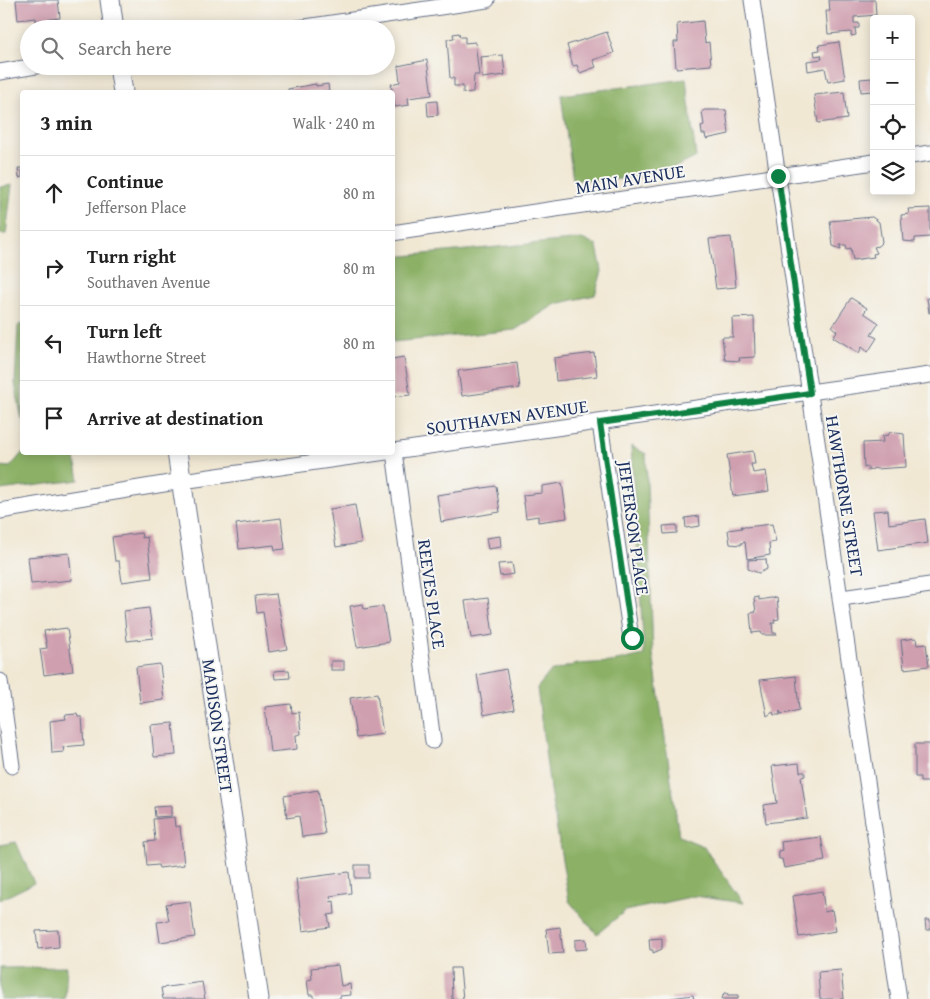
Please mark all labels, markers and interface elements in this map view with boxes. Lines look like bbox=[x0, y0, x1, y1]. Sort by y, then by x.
map controls bbox=[870, 15, 915, 195]
button: + bbox=[870, 15, 915, 60]
search box bbox=[20, 20, 395, 75]
icon: search bbox=[38, 34, 66, 62]
text: Search here bbox=[78, 34, 172, 62]
button: − bbox=[870, 60, 915, 105]
button: locate bbox=[870, 105, 915, 150]
text: 3 min bbox=[40, 107, 92, 138]
text: Walk · 240 m bbox=[292, 111, 375, 135]
button: layers bbox=[870, 150, 915, 195]
street label: MAIN AVENUE bbox=[574, 157, 686, 201]
route end bbox=[767, 165, 790, 188]
text: Continue bbox=[87, 167, 164, 195]
icon: ahead bbox=[40, 179, 68, 207]
text: 80 m bbox=[343, 181, 375, 205]
text: Jefferson Place bbox=[87, 195, 186, 219]
text: Turn right bbox=[87, 242, 176, 270]
icon: right bbox=[40, 254, 68, 282]
text: 80 m bbox=[343, 256, 375, 280]
text: Southaven Avenue bbox=[87, 270, 210, 294]
text: Turn left bbox=[87, 317, 162, 345]
icon: left bbox=[40, 329, 68, 357]
text: 80 m bbox=[343, 331, 375, 355]
text: Hawthorne Street bbox=[87, 345, 206, 369]
street label: SOUTHAVEN AVENUE bbox=[424, 392, 590, 442]
icon: arrive bbox=[40, 404, 68, 432]
text: Arrive at destination bbox=[87, 404, 263, 432]
street label: HAWTHORNE STREET bbox=[819, 413, 871, 579]
street label: JEFFERSON PLACE bbox=[611, 457, 657, 597]
street label: REEVES PLACE bbox=[411, 538, 453, 650]
route start bbox=[621, 627, 644, 650]
street label: MADISON STREET bbox=[195, 657, 241, 795]

